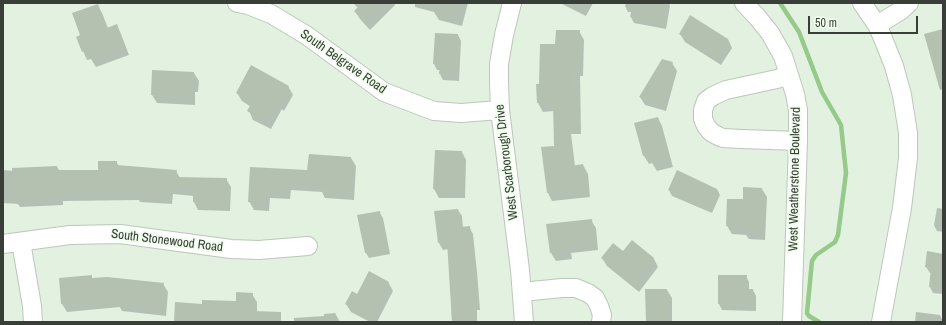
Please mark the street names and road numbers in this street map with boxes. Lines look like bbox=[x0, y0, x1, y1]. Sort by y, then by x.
street label: South Belgrave Road bbox=[297, 27, 389, 97]
street label: West Scarborough Drive bbox=[492, 103, 522, 221]
street label: West Weatherstone Boulevard bbox=[786, 107, 804, 251]
street label: South Stonewood Road bbox=[110, 226, 224, 256]

